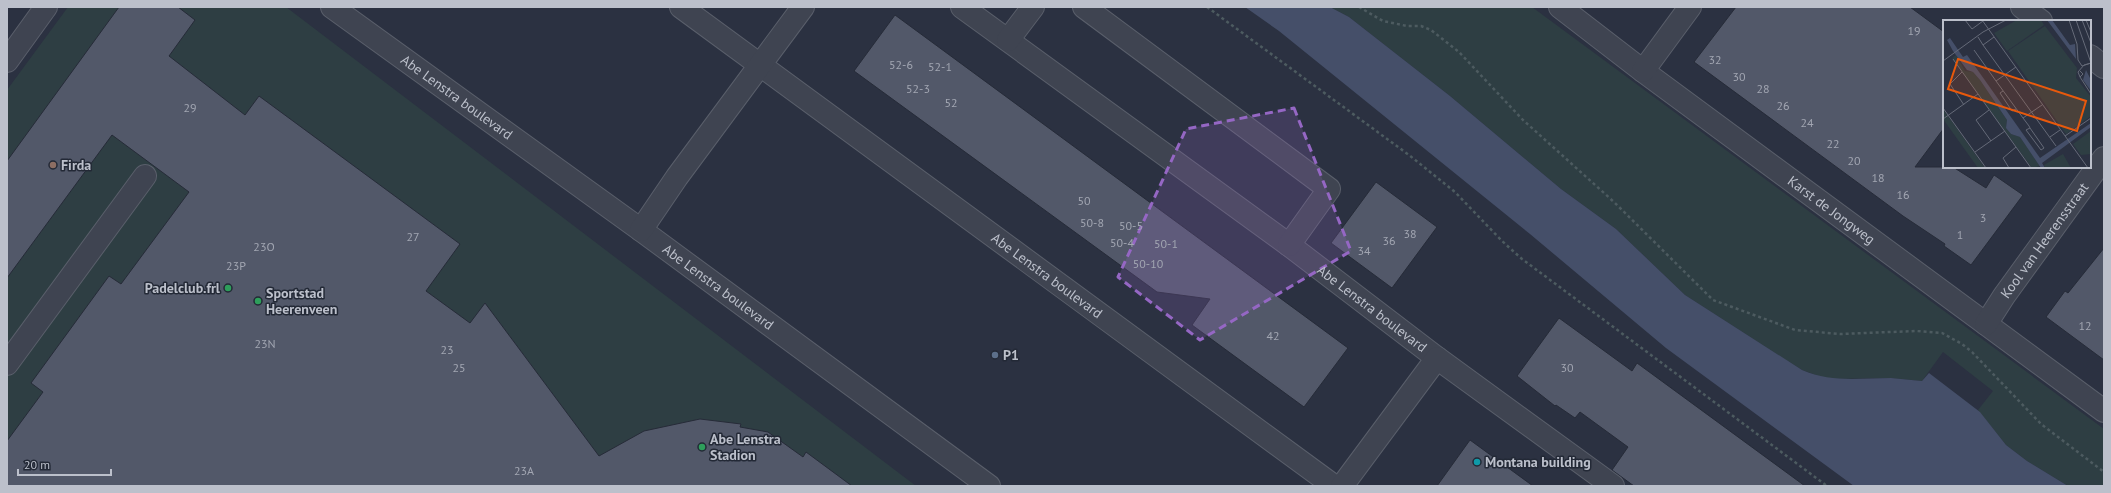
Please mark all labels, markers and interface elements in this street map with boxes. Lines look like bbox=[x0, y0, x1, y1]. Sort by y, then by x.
inset map bbox=[1943, 20, 2091, 168]
house number: 19 bbox=[1907, 23, 1921, 38]
street label: Abe Lenstra boulevard bbox=[397, 51, 516, 143]
house number: 32 bbox=[1708, 52, 1722, 67]
house number: 52-6 bbox=[889, 57, 913, 72]
house number: 52-1 bbox=[928, 59, 952, 74]
house number: 30 bbox=[1732, 69, 1746, 84]
house number: 52-3 bbox=[906, 81, 930, 96]
house number: 28 bbox=[1756, 81, 1770, 96]
house number: 52 bbox=[944, 95, 958, 110]
house number: 26 bbox=[1776, 98, 1790, 113]
house number: 29 bbox=[183, 100, 197, 115]
house number: 24 bbox=[1800, 115, 1814, 130]
house number: 22 bbox=[1826, 136, 1840, 151]
house number: 20 bbox=[1847, 153, 1861, 168]
place label: Firda bbox=[61, 156, 91, 174]
marker: Firda bbox=[48, 160, 58, 170]
house number: 18 bbox=[1871, 170, 1885, 185]
street label: Karst de Jongweg bbox=[1784, 172, 1879, 248]
street label: Kool van Heerensstraat bbox=[1996, 179, 2092, 302]
house number: 16 bbox=[1896, 187, 1910, 202]
house number: 50 bbox=[1077, 193, 1091, 208]
house number: 3 bbox=[1980, 210, 1986, 225]
house number: 50-8 bbox=[1080, 215, 1104, 230]
house number: 50-5 bbox=[1119, 218, 1143, 233]
house number: 38 bbox=[1403, 226, 1417, 241]
house number: 1 bbox=[1957, 227, 1963, 242]
house number: 27 bbox=[406, 229, 420, 244]
street label: Abe Lenstra boulevard bbox=[988, 229, 1106, 322]
house number: 36 bbox=[1382, 233, 1396, 248]
house number: 50-4 bbox=[1110, 235, 1134, 250]
house number: 50-1 bbox=[1154, 236, 1178, 251]
house number: 23O bbox=[253, 239, 275, 254]
street label: Abe Lenstra boulevard bbox=[659, 240, 777, 334]
house number: 34 bbox=[1357, 243, 1371, 258]
house number: 50-10 bbox=[1133, 256, 1164, 271]
house number: 23P bbox=[226, 258, 246, 273]
street label: Abe Lenstra boulevard bbox=[1314, 261, 1431, 356]
place label: Padelclub.frl bbox=[145, 279, 221, 297]
marker: Padelclub.frl bbox=[223, 283, 233, 293]
place label: Sportstad Heerenveen bbox=[266, 284, 337, 318]
marker: Sportstad Heerenveen bbox=[253, 296, 263, 306]
house number: 12 bbox=[2078, 318, 2092, 333]
house number: 42 bbox=[1266, 328, 1280, 343]
house number: 23N bbox=[254, 336, 276, 351]
house number: 23 bbox=[440, 342, 454, 357]
place label: P1 bbox=[1003, 346, 1019, 364]
marker: P1 bbox=[990, 350, 1000, 360]
house number: 25 bbox=[452, 360, 466, 375]
house number: 30 bbox=[1560, 360, 1574, 375]
place label: Abe Lenstra Stadion bbox=[710, 430, 781, 464]
marker: Abe Lenstra Stadion bbox=[697, 442, 707, 452]
scale bar bbox=[18, 451, 111, 477]
place label: Montana building bbox=[1485, 453, 1591, 471]
text: 20 m bbox=[24, 457, 50, 472]
marker: Montana building bbox=[1472, 457, 1482, 467]
house number: 23A bbox=[514, 463, 534, 478]

